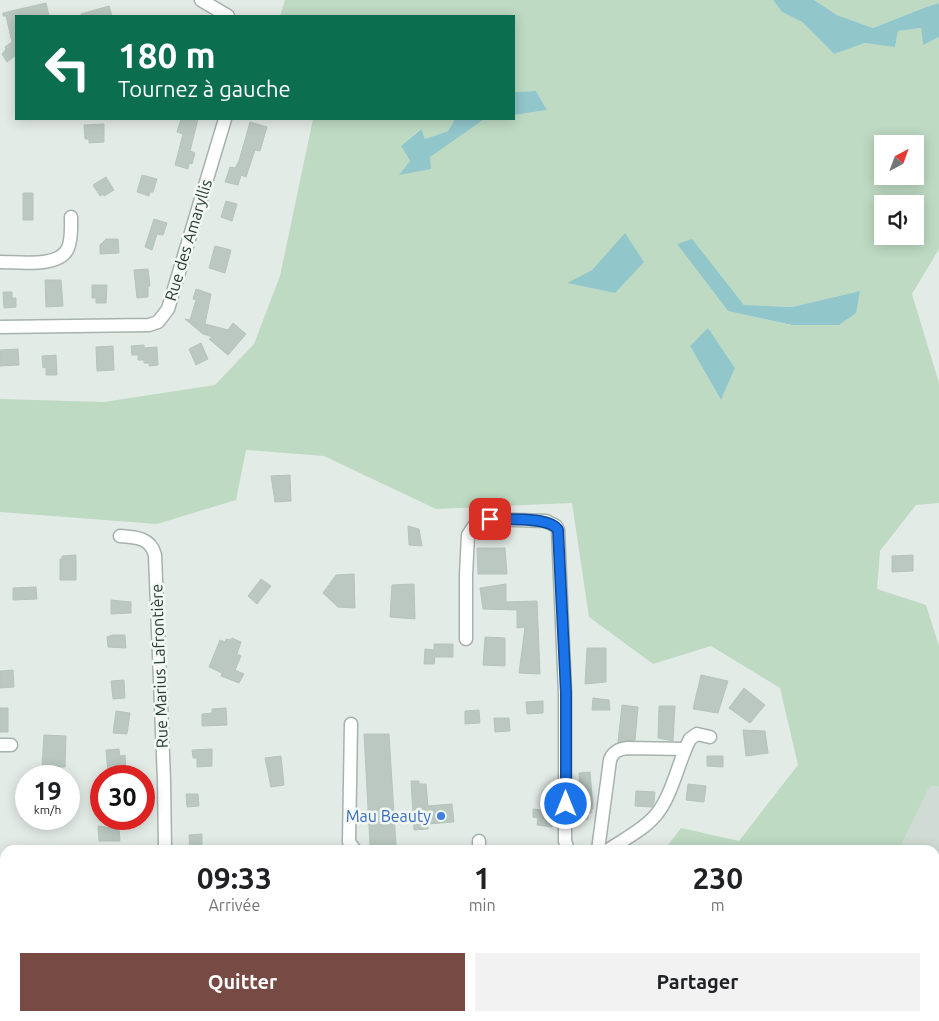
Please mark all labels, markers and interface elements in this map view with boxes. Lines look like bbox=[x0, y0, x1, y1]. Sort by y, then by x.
icon: left bbox=[35, 35, 100, 100]
text: 180 m bbox=[118, 35, 216, 75]
text: Tournez à gauche bbox=[118, 76, 291, 101]
north arrow bbox=[874, 135, 924, 185]
map controls bbox=[874, 135, 924, 245]
street label: Rue des Amaryllis bbox=[161, 177, 215, 303]
button: sound bbox=[874, 195, 924, 245]
pin bbox=[469, 498, 511, 540]
icon: arrive bbox=[476, 505, 504, 533]
street label: Rue Marius Lafrontière bbox=[147, 584, 171, 748]
speed limit sign: 30 bbox=[90, 765, 155, 830]
text: 19 bbox=[33, 777, 62, 805]
position arrow bbox=[539, 777, 591, 829]
text: km/h bbox=[34, 803, 61, 816]
place label: Mau Beauty bbox=[346, 807, 431, 825]
marker: Mau Beauty bbox=[435, 810, 447, 822]
text: 09:33 bbox=[197, 861, 272, 895]
text: 1 bbox=[474, 861, 491, 895]
text: 230 bbox=[692, 861, 743, 895]
text: Arrivée bbox=[208, 896, 260, 914]
text: min bbox=[469, 896, 496, 914]
text: m bbox=[711, 896, 725, 914]
button: Quitter bbox=[20, 953, 465, 1011]
button: Partager bbox=[475, 953, 920, 1011]

